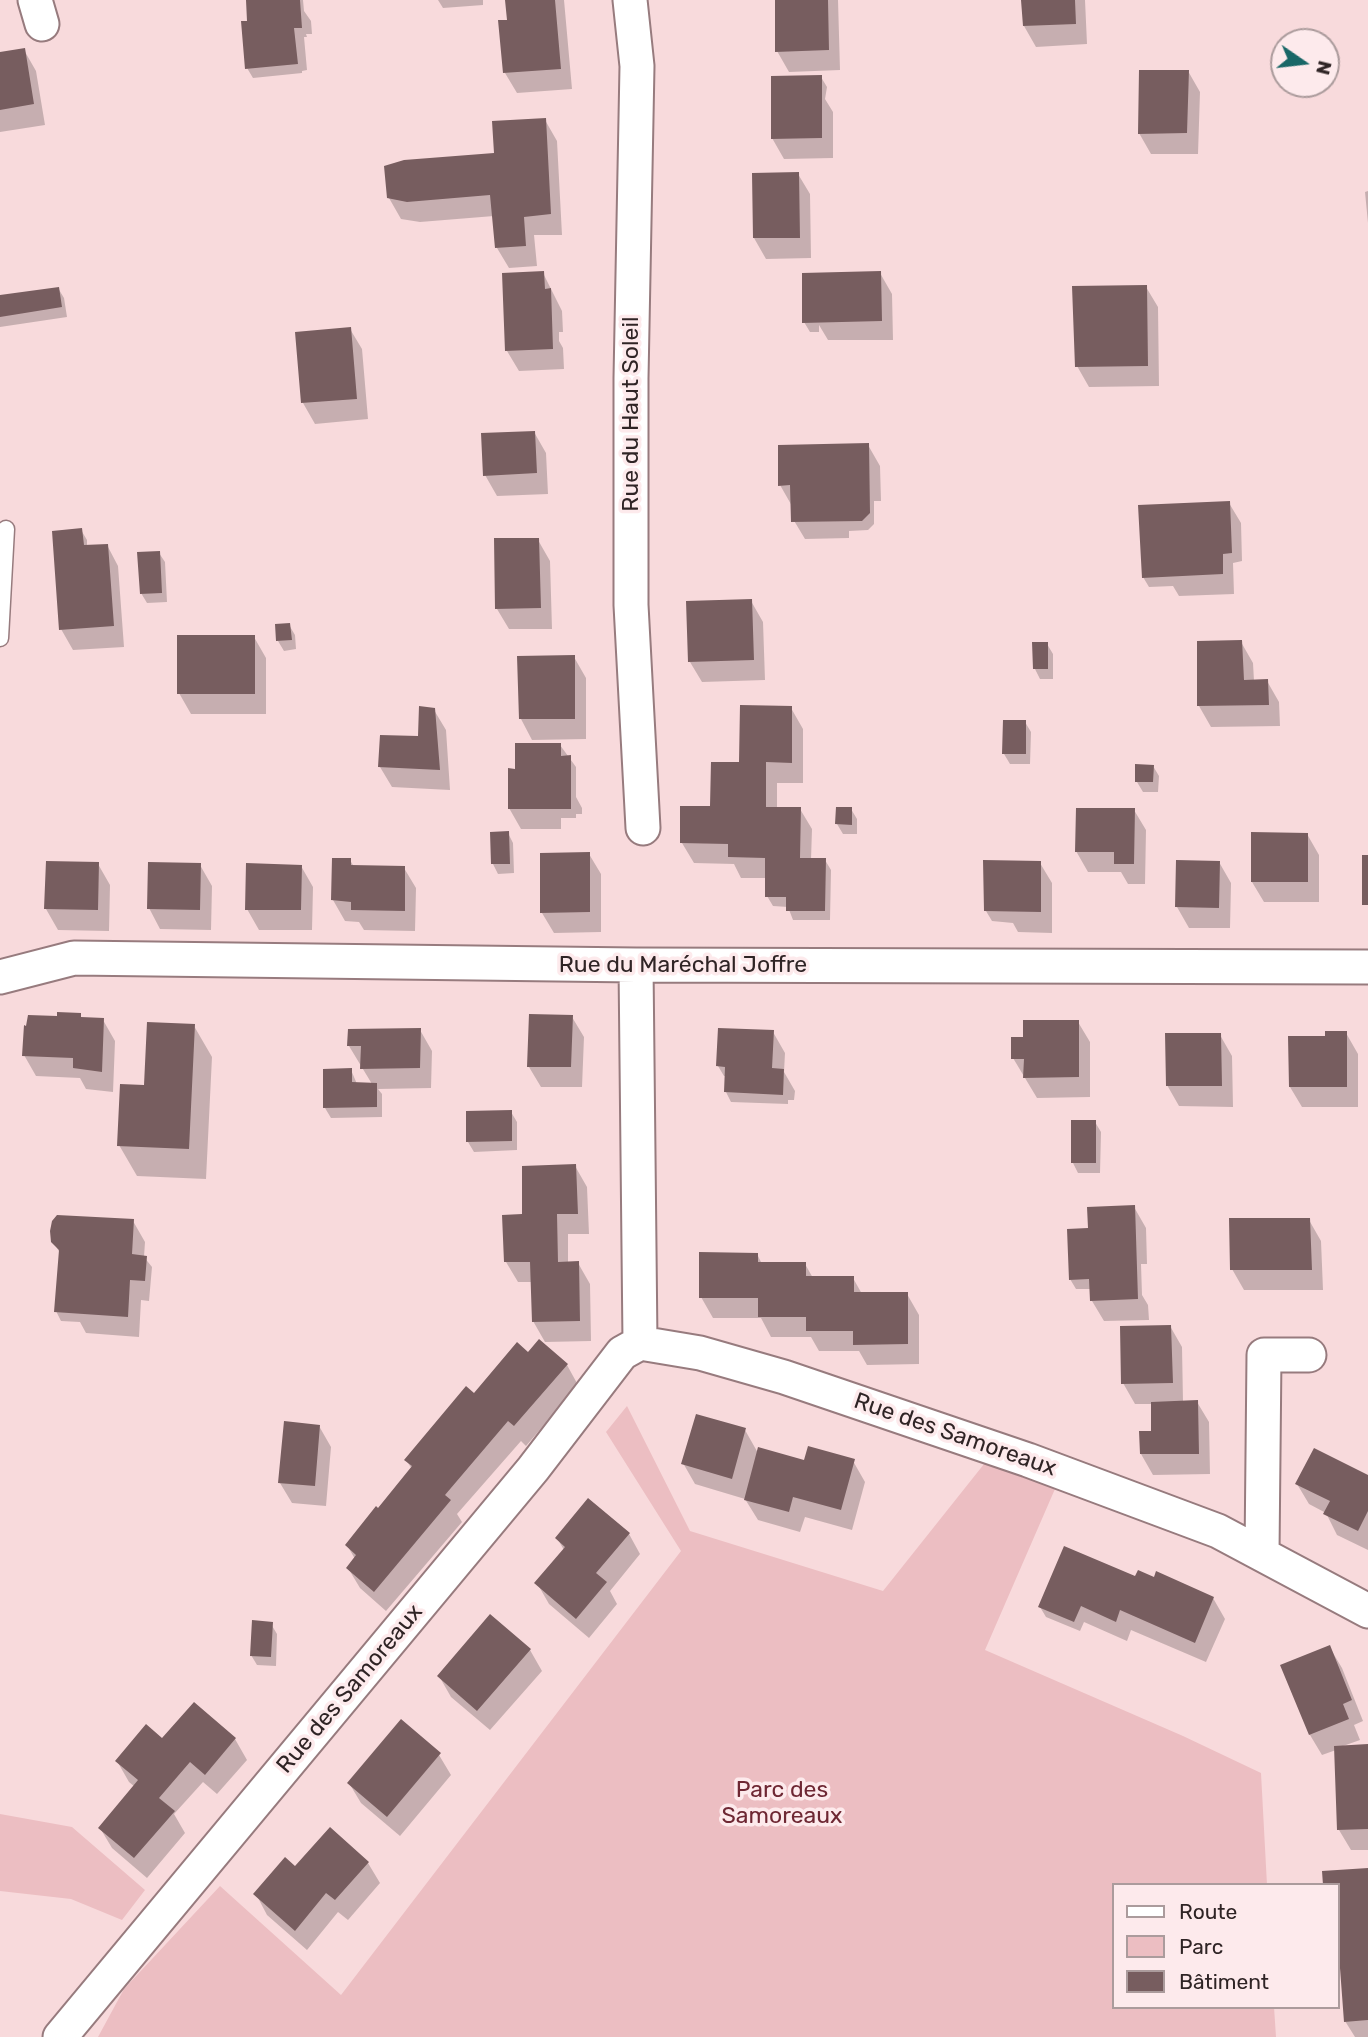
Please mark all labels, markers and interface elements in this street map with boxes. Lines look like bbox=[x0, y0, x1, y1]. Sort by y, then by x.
north arrow bbox=[1270, 28, 1340, 98]
text: N bbox=[1311, 58, 1337, 77]
street label: Rue du Haut Soleil bbox=[617, 316, 645, 512]
street label: Rue du Maréchal Joffre bbox=[559, 951, 807, 979]
street label: Rue des Samoreaux bbox=[850, 1387, 1060, 1483]
street label: Rue des Samoreaux bbox=[271, 1599, 429, 1779]
park label: Parc des Samoreaux bbox=[722, 1776, 842, 1830]
legend bbox=[1112, 1883, 1340, 2009]
text: Route bbox=[1179, 1899, 1237, 1924]
text: Parc bbox=[1179, 1934, 1223, 1959]
text: Bâtiment bbox=[1179, 1969, 1269, 1994]

